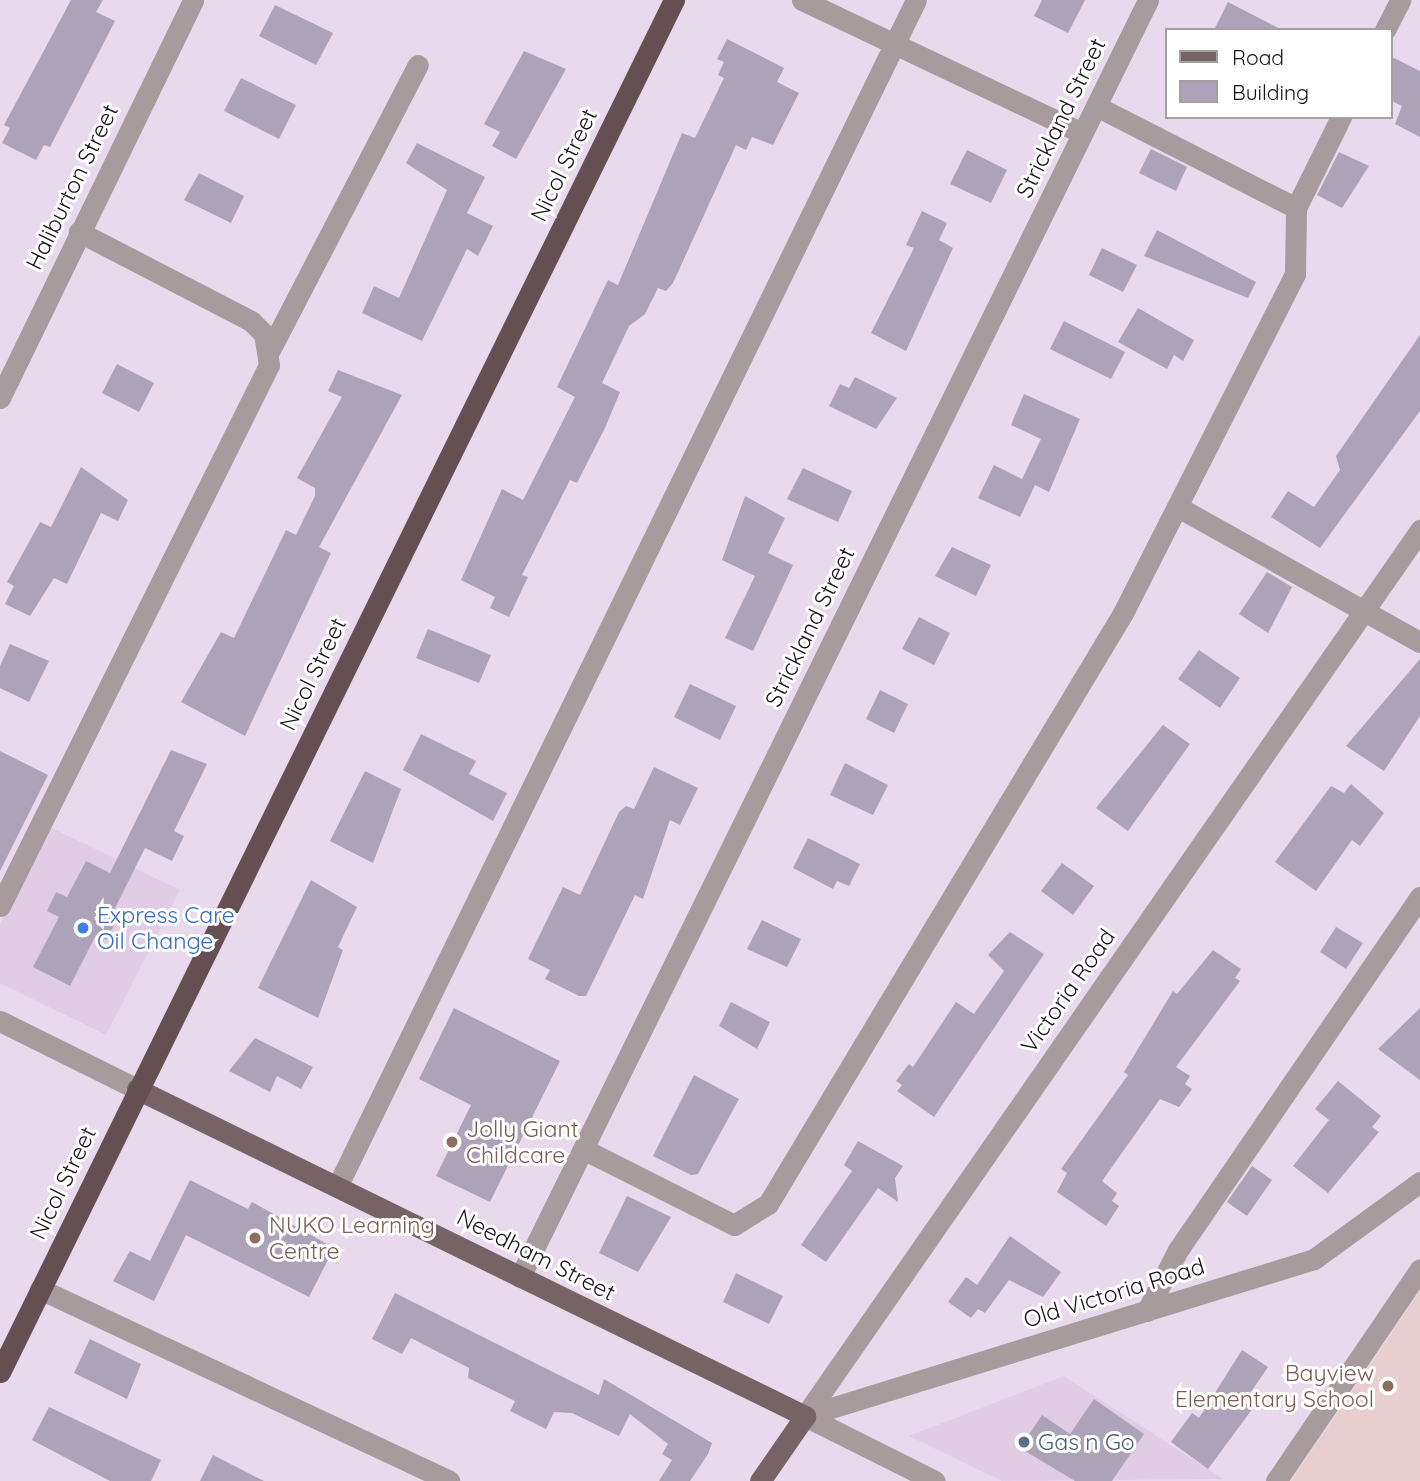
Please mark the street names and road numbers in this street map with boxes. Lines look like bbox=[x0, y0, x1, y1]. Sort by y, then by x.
street label: Strickland Street bbox=[1010, 34, 1112, 202]
street label: Haliburton Street bbox=[20, 100, 124, 274]
street label: Nicol Street bbox=[525, 104, 603, 226]
street label: Strickland Street bbox=[759, 543, 861, 711]
street label: Nicol Street bbox=[274, 613, 352, 735]
street label: Victoria Road bbox=[1015, 924, 1121, 1058]
street label: Nicol Street bbox=[24, 1122, 102, 1244]
street label: Needham Street bbox=[452, 1203, 620, 1307]
street label: Old Victoria Road bbox=[1020, 1252, 1208, 1334]

